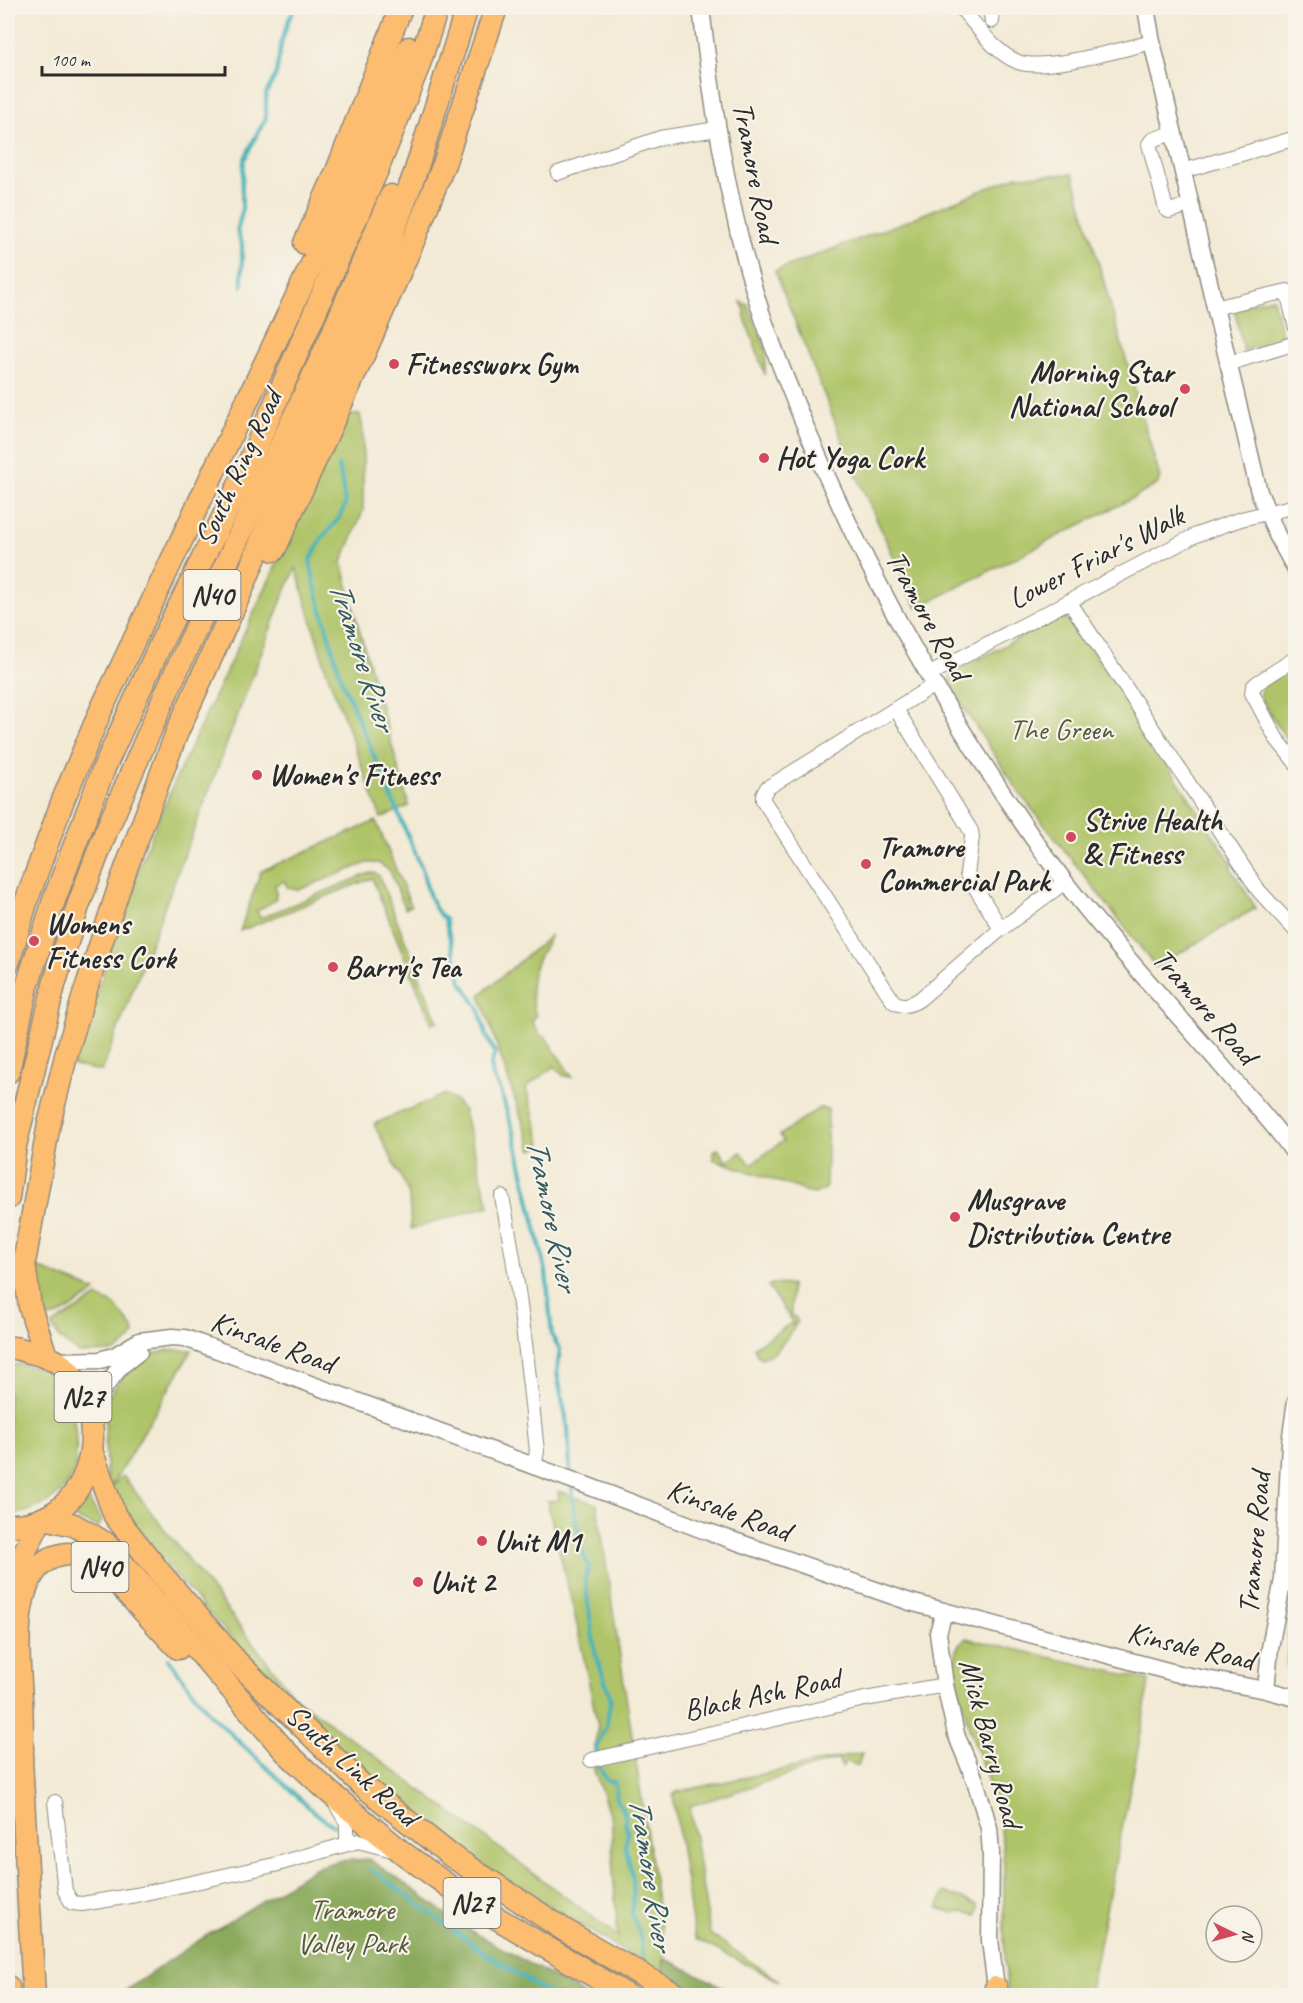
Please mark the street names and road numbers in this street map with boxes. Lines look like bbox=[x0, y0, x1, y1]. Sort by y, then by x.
street label: Tramore Road bbox=[724, 99, 789, 249]
street label: South Ring Road bbox=[185, 380, 292, 552]
street label: Lower Friar's Walk bbox=[1002, 496, 1192, 618]
street label: Tramore Road bbox=[877, 544, 981, 690]
road number: N40 bbox=[184, 570, 240, 620]
street label: Tramore Road bbox=[1144, 940, 1269, 1075]
street label: Kinsale Road bbox=[206, 1302, 344, 1383]
road number: N27 bbox=[54, 1372, 112, 1422]
street label: Tramore Road bbox=[1229, 1466, 1279, 1615]
street label: Kinsale Road bbox=[662, 1470, 800, 1551]
road number: N40 bbox=[72, 1542, 128, 1592]
street label: Kinsale Road bbox=[1124, 1613, 1262, 1680]
street label: Mick Barry Road bbox=[950, 1655, 1033, 1836]
street label: Black Ash Road bbox=[680, 1658, 848, 1729]
street label: South Link Road bbox=[278, 1695, 429, 1837]
road number: N27 bbox=[444, 1878, 500, 1928]

